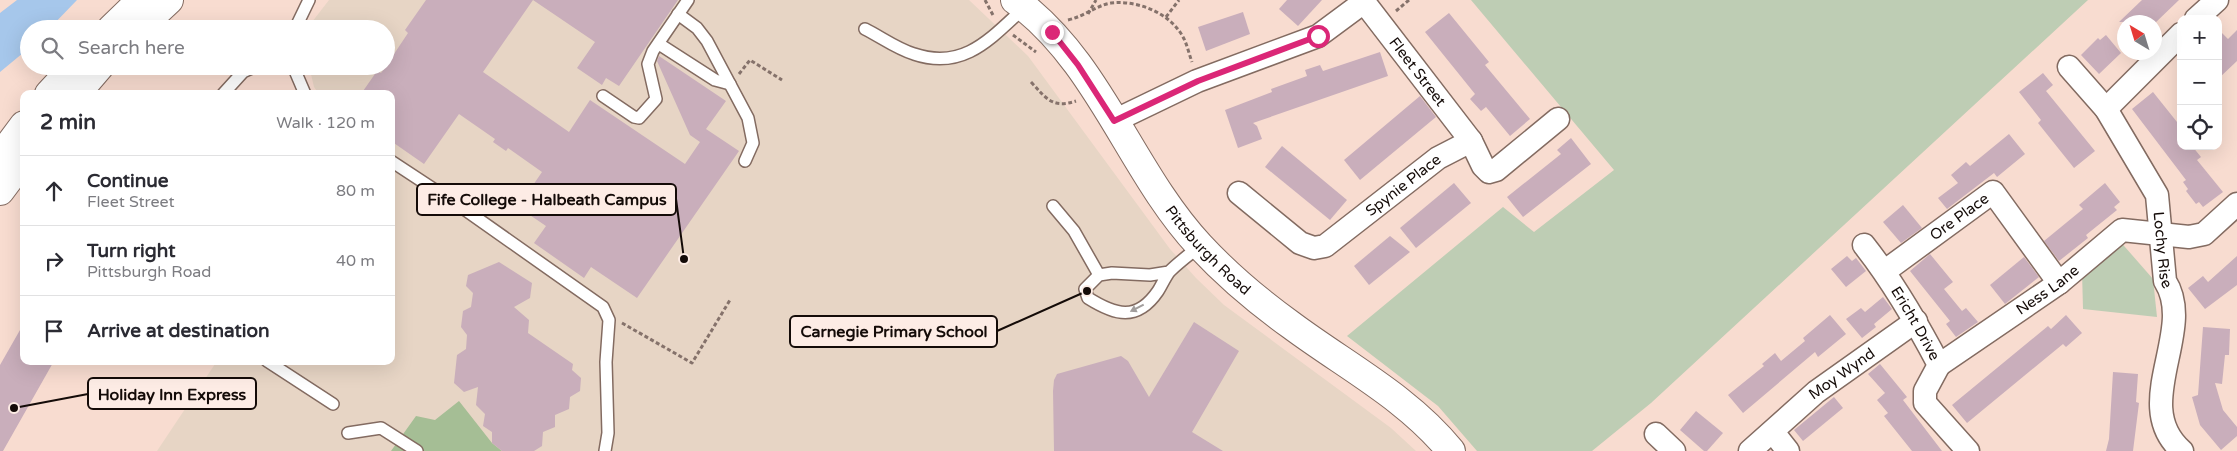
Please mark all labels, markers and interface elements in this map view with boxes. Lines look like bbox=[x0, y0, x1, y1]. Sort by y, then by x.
north arrow bbox=[2117, 15, 2162, 60]
map controls bbox=[2177, 15, 2222, 150]
button: + bbox=[2177, 15, 2222, 60]
search box bbox=[20, 20, 395, 75]
route end bbox=[1041, 21, 1064, 44]
route start bbox=[1307, 25, 1330, 48]
icon: search bbox=[38, 34, 66, 62]
street label: Fleet Street bbox=[1385, 34, 1450, 110]
text: Search here bbox=[78, 37, 185, 59]
button: − bbox=[2177, 60, 2222, 105]
button: locate bbox=[2177, 105, 2222, 150]
text: 2 min bbox=[40, 110, 96, 135]
text: Walk · 120 m bbox=[276, 113, 375, 133]
street label: Spynie Place bbox=[1362, 150, 1444, 220]
text: Continue bbox=[87, 170, 169, 192]
icon: ahead bbox=[40, 177, 68, 205]
text: 80 m bbox=[336, 181, 375, 201]
callout: Fife College - Halbeath Campus bbox=[417, 184, 676, 215]
street label: Ore Place bbox=[1926, 189, 1992, 244]
text: Fife College - Halbeath Campus bbox=[427, 190, 667, 210]
text: Fleet Street bbox=[87, 192, 175, 212]
street label: Pittsburgh Road bbox=[1161, 202, 1254, 299]
street label: Lochy Rise bbox=[2150, 211, 2176, 292]
text: Turn right bbox=[87, 240, 175, 262]
icon: right bbox=[40, 247, 68, 275]
text: 40 m bbox=[336, 251, 375, 271]
street label: Ness Lane bbox=[2013, 261, 2083, 319]
text: Pittsburgh Road bbox=[87, 262, 211, 282]
street label: Ericht Drive bbox=[1887, 283, 1944, 364]
one-way arrow bbox=[1130, 304, 1145, 312]
callout: Carnegie Primary School bbox=[790, 316, 997, 347]
icon: arrive bbox=[40, 317, 68, 345]
text: Arrive at destination bbox=[87, 320, 270, 342]
text: Carnegie Primary School bbox=[800, 322, 988, 342]
street label: Moy Wynd bbox=[1805, 344, 1878, 403]
callout: Holiday Inn Express bbox=[88, 378, 256, 409]
text: Holiday Inn Express bbox=[98, 385, 247, 405]

